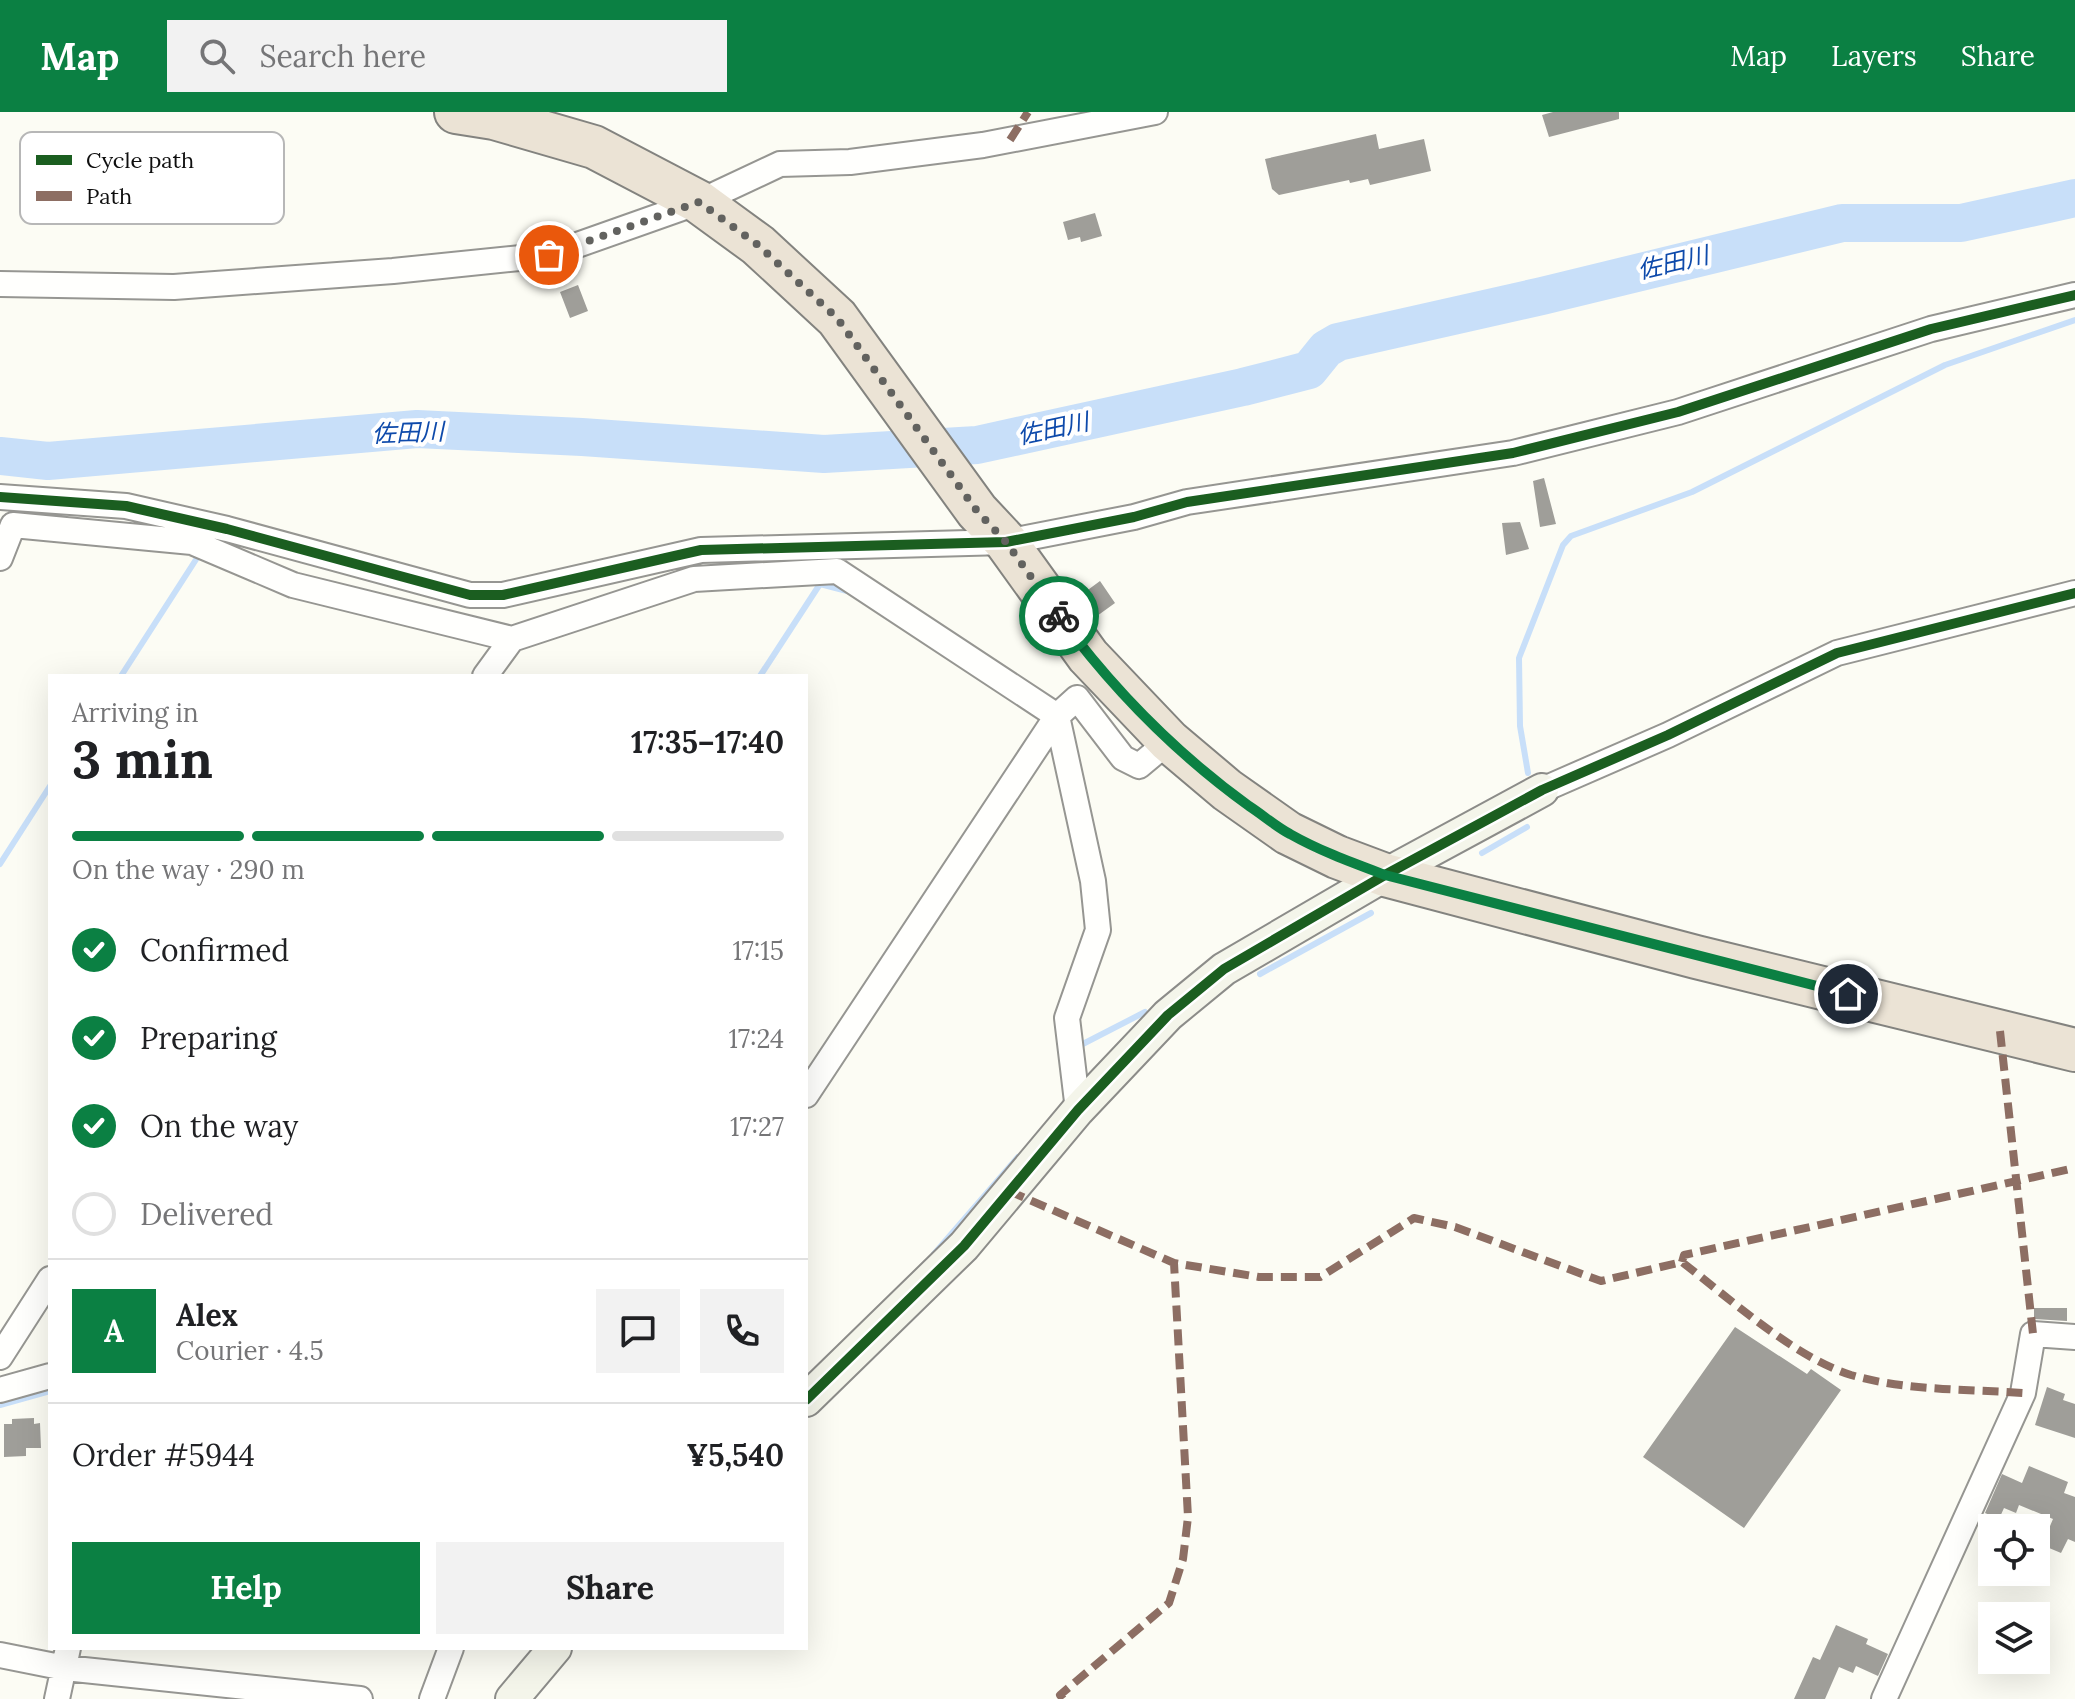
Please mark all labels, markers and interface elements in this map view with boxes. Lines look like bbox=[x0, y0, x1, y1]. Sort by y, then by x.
search box bbox=[167, 20, 727, 92]
text: Map bbox=[40, 32, 119, 80]
icon: search bbox=[195, 34, 239, 78]
text: Search here bbox=[259, 37, 426, 75]
text: Map bbox=[1730, 38, 1787, 74]
text: Layers bbox=[1831, 38, 1917, 74]
text: Share bbox=[1961, 38, 2035, 74]
legend bbox=[20, 132, 284, 224]
text: Cycle path bbox=[86, 146, 194, 174]
text: Path bbox=[86, 182, 132, 210]
pin bbox=[515, 221, 583, 289]
icon: bag bbox=[527, 233, 571, 277]
water label: 佐田川 bbox=[1634, 239, 1714, 286]
water label: 佐田川 bbox=[1014, 405, 1094, 451]
water label: 佐田川 bbox=[371, 416, 447, 449]
courier bbox=[1019, 576, 1099, 656]
icon: bike bbox=[1037, 594, 1081, 638]
text: Arriving in bbox=[72, 696, 199, 729]
text: 17:35–17:40 bbox=[631, 723, 784, 761]
text: 3 min bbox=[72, 726, 213, 792]
text: On the way · 290 m bbox=[72, 853, 305, 886]
icon: check bbox=[72, 928, 116, 972]
text: Confirmed bbox=[140, 931, 289, 969]
text: 17:15 bbox=[732, 934, 784, 967]
pin bbox=[1814, 960, 1882, 1028]
icon: home bbox=[1826, 972, 1870, 1016]
icon: check bbox=[72, 1016, 116, 1060]
text: Preparing bbox=[140, 1019, 277, 1057]
text: 17:24 bbox=[729, 1022, 784, 1055]
icon: check bbox=[72, 1104, 116, 1148]
text: On the way bbox=[140, 1107, 298, 1145]
text: 17:27 bbox=[730, 1110, 784, 1143]
text: Delivered bbox=[140, 1195, 273, 1233]
button: chat bbox=[596, 1289, 680, 1373]
button: phone bbox=[700, 1289, 784, 1373]
text: Alex bbox=[176, 1296, 238, 1334]
text: A bbox=[104, 1312, 124, 1350]
text: Courier · 4.5 bbox=[176, 1334, 324, 1367]
text: Order #5944 bbox=[72, 1436, 255, 1474]
text: ¥5,540 bbox=[687, 1436, 784, 1474]
map controls bbox=[1978, 1514, 2050, 1674]
button: locate bbox=[1978, 1514, 2050, 1586]
button: Help bbox=[72, 1542, 420, 1634]
button: Share bbox=[436, 1542, 784, 1634]
button: layers bbox=[1978, 1602, 2050, 1674]

